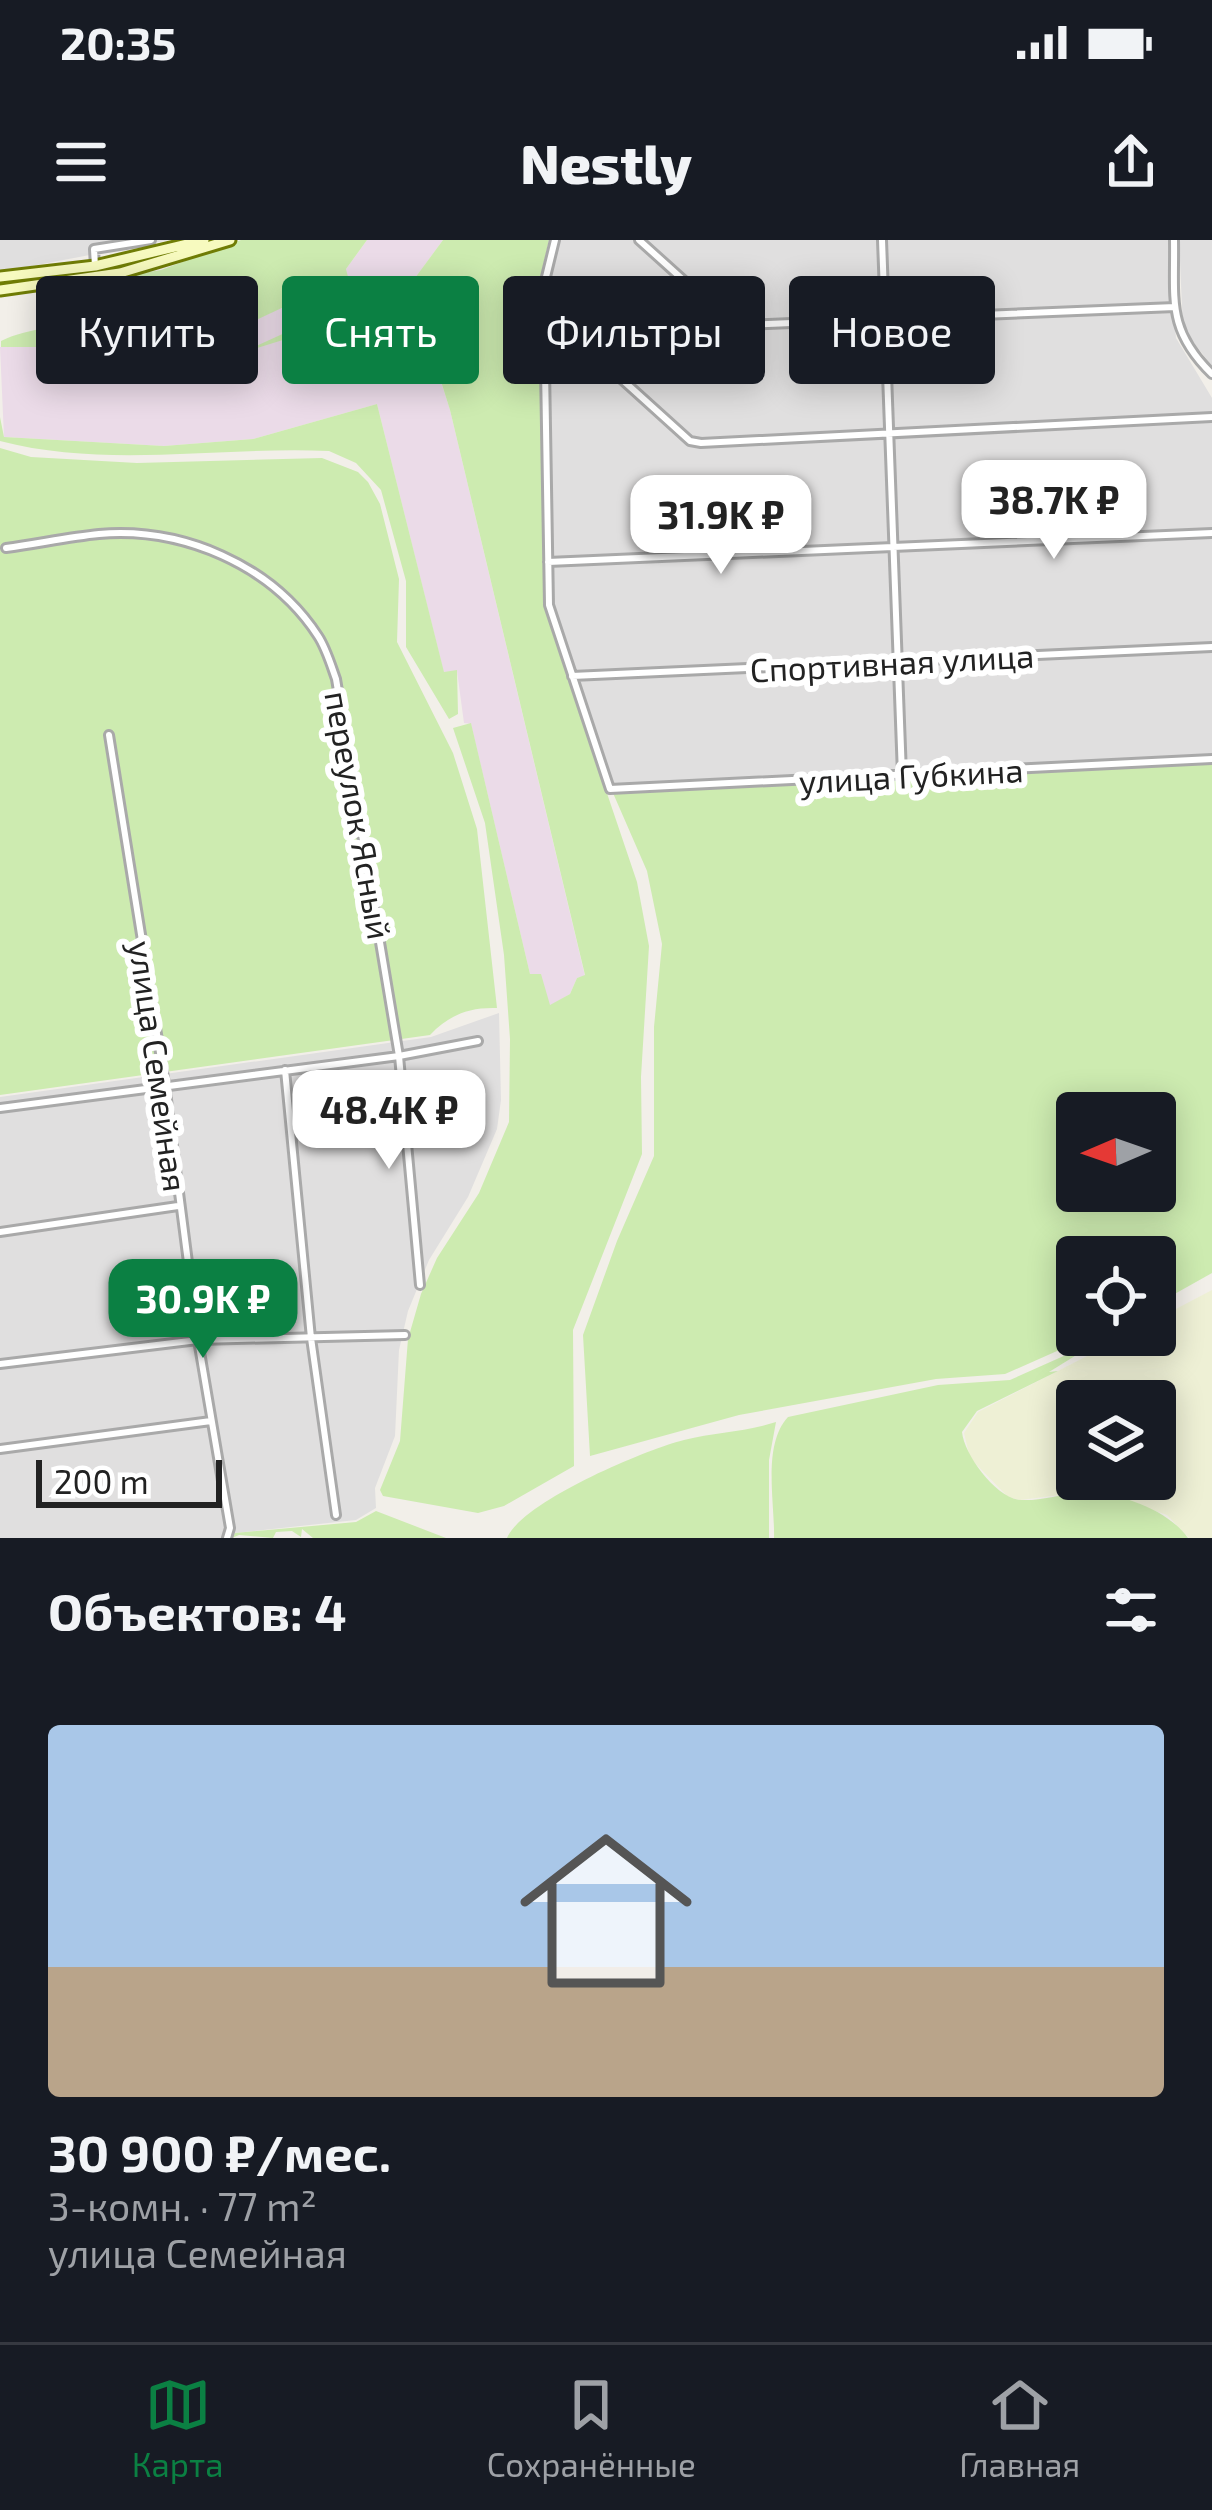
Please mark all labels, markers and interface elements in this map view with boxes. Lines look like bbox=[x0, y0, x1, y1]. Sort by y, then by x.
text: 20:35 bbox=[60, 15, 176, 69]
icon: menu bbox=[48, 129, 114, 195]
icon: share bbox=[1098, 129, 1164, 195]
text: Nestly bbox=[520, 130, 692, 195]
chip: Купить bbox=[36, 276, 258, 384]
chip: Снять bbox=[282, 276, 479, 384]
chip: Фильтры bbox=[503, 276, 765, 384]
chip: Новое bbox=[789, 276, 995, 384]
pin: 38.7K ₽ bbox=[943, 460, 1165, 562]
pin: 31.9K ₽ bbox=[610, 475, 832, 577]
text: 38.7K ₽ bbox=[988, 475, 1120, 522]
text: 31.9K ₽ bbox=[657, 490, 785, 537]
street label: Спортивная улица bbox=[749, 635, 1035, 690]
street label: переулок Ясный bbox=[316, 688, 401, 942]
street label: улица Губкина bbox=[798, 749, 1024, 802]
street label: улица Семейная bbox=[121, 938, 196, 1194]
pin: 48.4K ₽ bbox=[278, 1070, 500, 1172]
text: 48.4K ₽ bbox=[319, 1085, 459, 1132]
north arrow bbox=[1056, 1092, 1176, 1212]
map controls bbox=[1056, 1092, 1176, 1500]
button: locate bbox=[1056, 1236, 1176, 1356]
pin: 30.9K ₽ bbox=[92, 1259, 314, 1361]
text: 30.9K ₽ bbox=[135, 1274, 271, 1321]
button: layers bbox=[1056, 1380, 1176, 1500]
scale bar bbox=[36, 1454, 222, 1507]
text: 200 m bbox=[54, 1461, 149, 1501]
icon: filters bbox=[1098, 1577, 1164, 1643]
text: Объектов: 4 bbox=[48, 1580, 347, 1641]
icon: home bbox=[498, 1803, 714, 2019]
text: 30 900 ₽/мес. bbox=[48, 2121, 391, 2182]
text: 3-комн. · 77 m² bbox=[48, 2182, 317, 2229]
text: улица Семейная bbox=[48, 2229, 347, 2276]
tab: Карта bbox=[132, 2372, 223, 2484]
tab: Сохранённые bbox=[487, 2372, 696, 2484]
tab: Главная bbox=[959, 2372, 1080, 2484]

